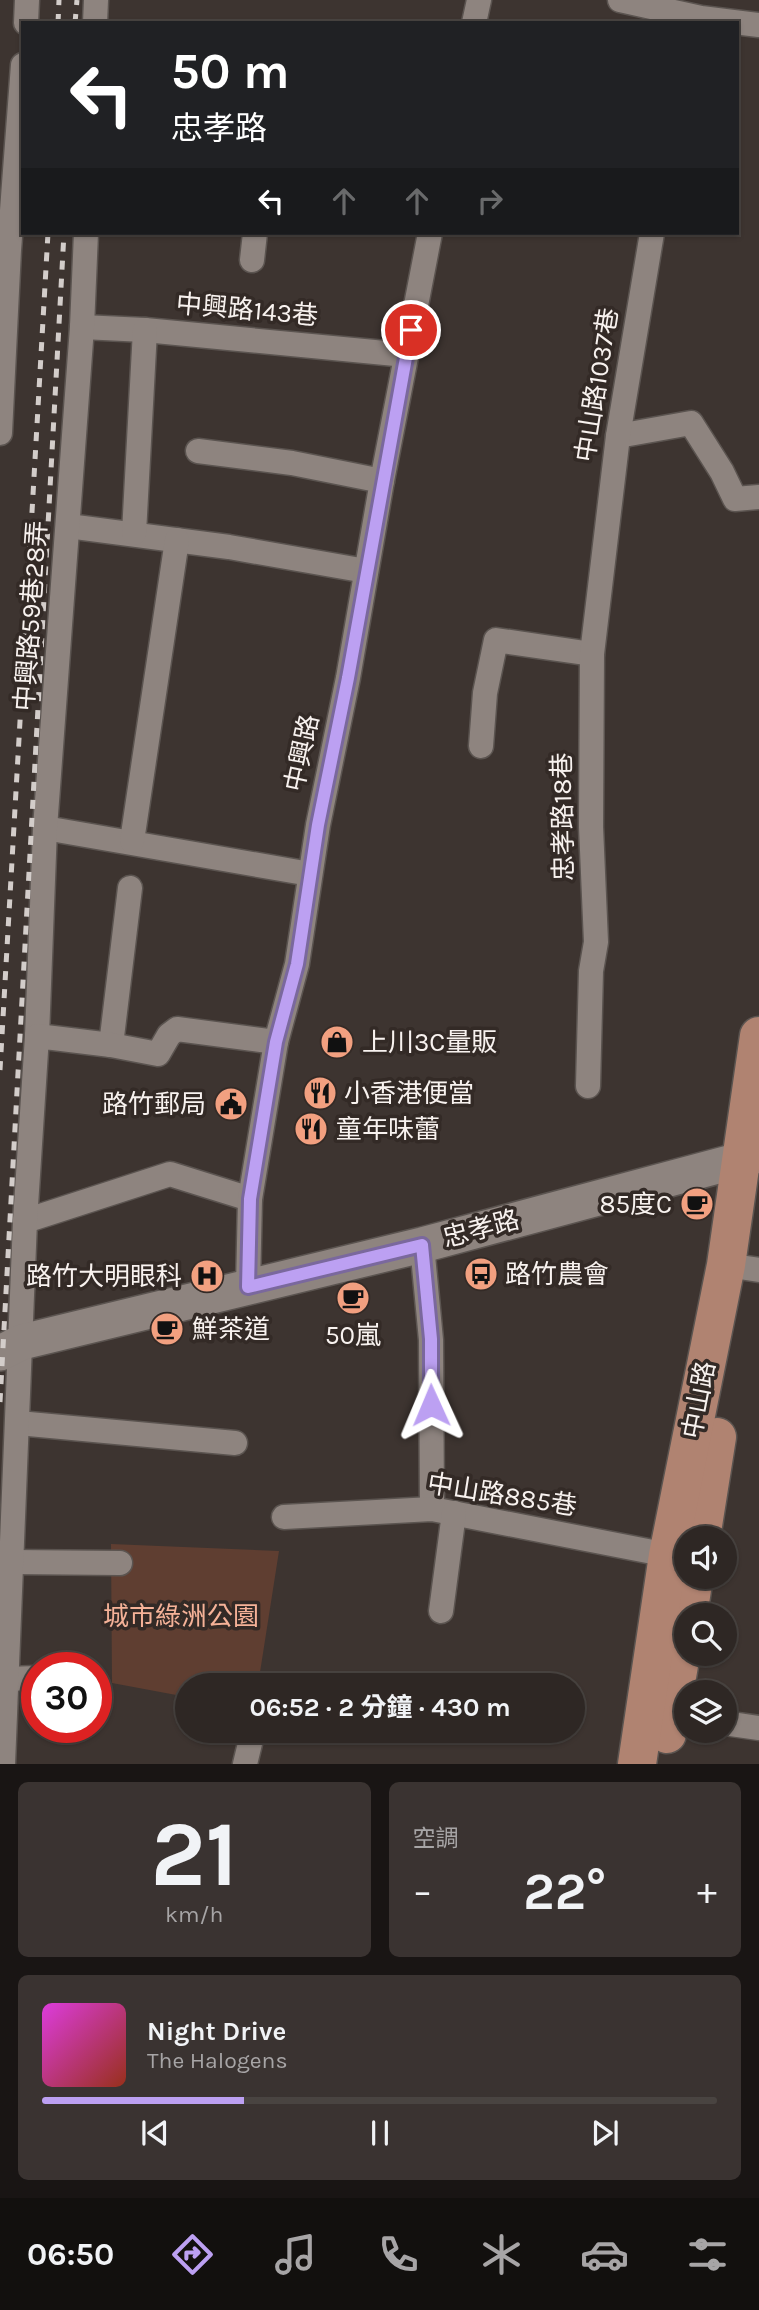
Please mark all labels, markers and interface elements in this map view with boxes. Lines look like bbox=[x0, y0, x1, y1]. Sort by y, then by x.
text: 50 m bbox=[171, 43, 289, 100]
icon: left bbox=[56, 49, 147, 140]
text: 忠孝路 bbox=[171, 110, 267, 147]
icon: left bbox=[252, 182, 290, 220]
icon: ahead bbox=[325, 182, 363, 220]
icon: ahead bbox=[398, 182, 436, 220]
icon: right bbox=[471, 182, 509, 220]
street label: 中興路143巷 bbox=[175, 288, 319, 332]
pin bbox=[381, 300, 441, 360]
street label: 中山路1037巷 bbox=[570, 306, 624, 464]
icon: arrive bbox=[392, 311, 430, 349]
street label: 中興路59巷28弄 bbox=[9, 520, 53, 712]
street label: 中興路 bbox=[279, 712, 325, 794]
street label: 忠孝路18巷 bbox=[546, 752, 580, 882]
shop icon: 上川3C量販 bbox=[318, 1023, 356, 1061]
place label: 上川3C量販 bbox=[362, 1027, 497, 1058]
restaurant icon: 小香港便當 bbox=[301, 1074, 339, 1112]
place label: 小香港便當 bbox=[344, 1078, 474, 1109]
public building icon: 路竹郵局 bbox=[212, 1085, 250, 1123]
place label: 路竹郵局 bbox=[102, 1089, 206, 1120]
restaurant icon: 童年味蕾 bbox=[292, 1110, 330, 1148]
place label: 童年味蕾 bbox=[336, 1114, 440, 1145]
cafe icon: 85度C bbox=[678, 1185, 716, 1223]
place label: 85度C bbox=[599, 1189, 672, 1220]
street label: 忠孝路 bbox=[439, 1204, 523, 1254]
bus stop icon: 路竹農會 bbox=[462, 1255, 500, 1293]
hospital icon: 路竹大明眼科 bbox=[188, 1257, 226, 1295]
place label: 路竹農會 bbox=[505, 1259, 609, 1290]
place label: 路竹大明眼科 bbox=[26, 1261, 182, 1292]
cafe icon: 50嵐 bbox=[334, 1279, 372, 1317]
cafe icon: 鮮茶道 bbox=[148, 1310, 186, 1348]
place label: 鮮茶道 bbox=[192, 1314, 270, 1345]
place label: 50嵐 bbox=[325, 1320, 381, 1351]
street label: 中山路 bbox=[676, 1359, 722, 1441]
position arrow bbox=[394, 1368, 468, 1442]
street label: 中山路885巷 bbox=[425, 1468, 579, 1522]
map controls bbox=[674, 1526, 737, 1743]
button: sound bbox=[674, 1526, 737, 1589]
park label: 城市綠洲公園 bbox=[103, 1601, 259, 1632]
button: search bbox=[674, 1603, 737, 1666]
speed limit sign: 30 bbox=[21, 1652, 112, 1743]
button: layers bbox=[674, 1680, 737, 1743]
text: 06:52 · 2 分鐘 · 430 m bbox=[249, 1692, 511, 1723]
text: 21 bbox=[151, 1802, 238, 1908]
text: 空調 bbox=[413, 1825, 459, 1852]
text: 22° bbox=[523, 1861, 606, 1922]
text: − bbox=[413, 1869, 432, 1914]
text: + bbox=[697, 1869, 717, 1914]
text: km/h bbox=[165, 1901, 223, 1928]
text: Night Drive bbox=[147, 2016, 286, 2047]
text: The Halogens bbox=[147, 2047, 287, 2074]
icon: previous bbox=[136, 2114, 174, 2152]
icon: pause bbox=[361, 2114, 399, 2152]
icon: next bbox=[586, 2114, 624, 2152]
icon: directions bbox=[168, 2230, 217, 2279]
icon: music bbox=[271, 2230, 320, 2279]
icon: phone bbox=[374, 2230, 423, 2279]
icon: climate bbox=[477, 2230, 526, 2279]
icon: car bbox=[580, 2230, 629, 2279]
icon: filters bbox=[683, 2230, 732, 2279]
text: 06:50 bbox=[27, 2236, 114, 2273]

